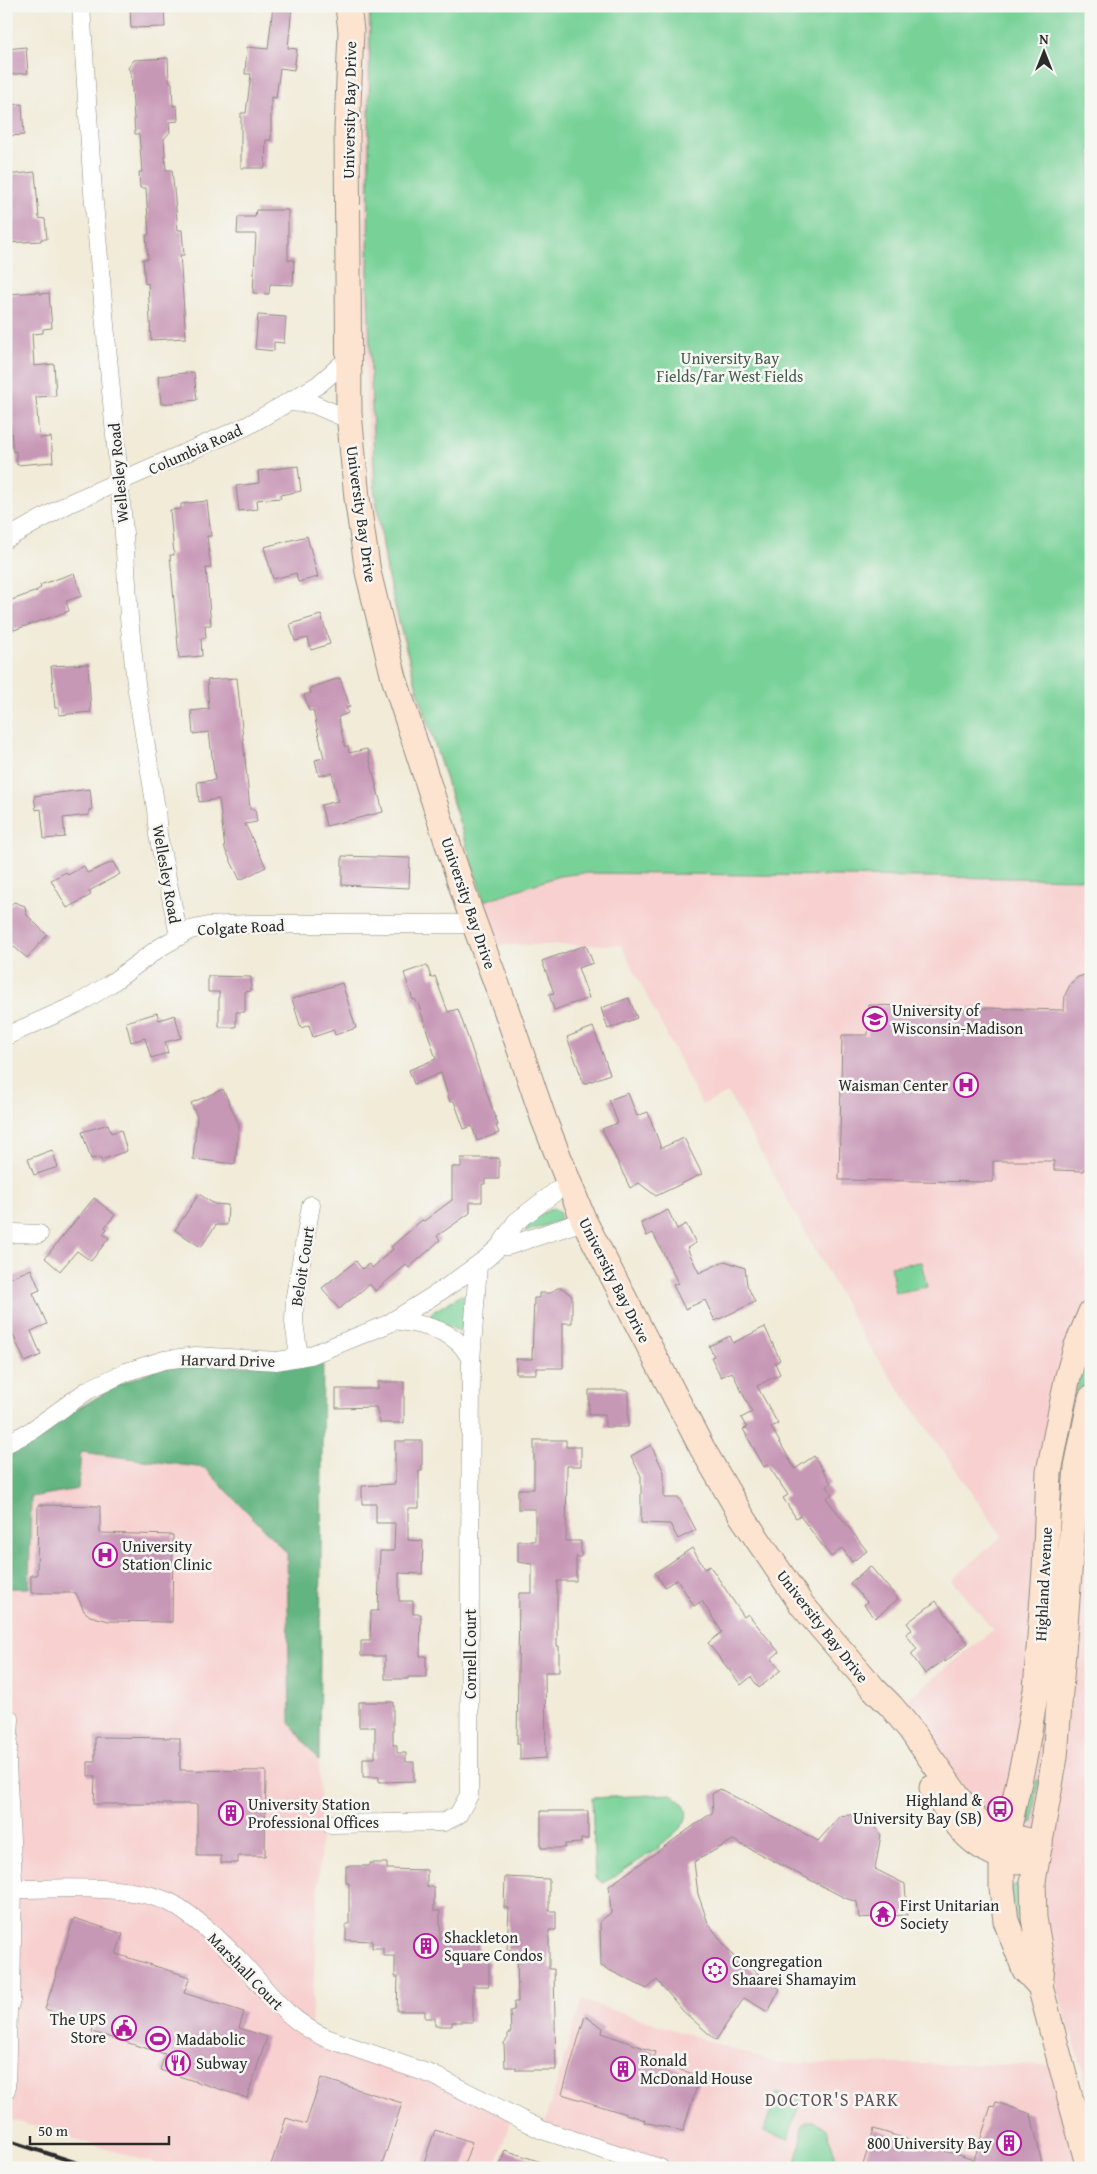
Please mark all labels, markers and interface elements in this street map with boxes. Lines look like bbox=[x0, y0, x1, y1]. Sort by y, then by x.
north arrow bbox=[1020, 28, 1070, 78]
text: N bbox=[1039, 29, 1049, 49]
street label: University Bay Drive bbox=[336, 41, 362, 179]
park label: University Bay Fields/Far West Fields bbox=[657, 346, 803, 388]
street label: Columbia Road bbox=[144, 417, 246, 480]
street label: Wellesley Road bbox=[102, 422, 134, 524]
street label: University Bay Drive bbox=[341, 444, 383, 584]
street label: Wellesley Road bbox=[146, 823, 188, 926]
street label: University Bay Drive bbox=[435, 834, 503, 972]
street label: Colgate Road bbox=[197, 913, 286, 941]
place label: University of Wisconsin-Madison bbox=[892, 998, 1023, 1040]
school or university icon: University of Wisconsin-Madison bbox=[862, 1006, 888, 1032]
hospital icon: Waisman Center bbox=[953, 1072, 979, 1098]
place label: Waisman Center bbox=[839, 1073, 948, 1097]
street label: University Bay Drive bbox=[573, 1213, 657, 1347]
street label: Beloit Court bbox=[284, 1224, 320, 1308]
street label: Harvard Drive bbox=[181, 1347, 275, 1373]
street label: Highland Avenue bbox=[1028, 1526, 1058, 1642]
place label: University Station Clinic bbox=[122, 1534, 212, 1576]
hospital icon: University Station Clinic bbox=[92, 1542, 118, 1568]
street label: University Bay Drive bbox=[771, 1564, 875, 1688]
street label: Cornell Court bbox=[458, 1609, 482, 1699]
place label: Highland & University Bay (SB) bbox=[853, 1788, 982, 1830]
place label: University Station Professional Offices bbox=[248, 1792, 379, 1834]
bus stop icon: Highland & University Bay (SB) bbox=[987, 1796, 1013, 1822]
building icon: University Station Professional Offices bbox=[218, 1800, 244, 1826]
place label: First Unitarian Society bbox=[900, 1893, 999, 1935]
temple icon: First Unitarian Society bbox=[870, 1901, 896, 1927]
place label: Shackleton Square Condos bbox=[444, 1925, 543, 1967]
street label: Marshall Court bbox=[202, 1927, 290, 2016]
building icon: Shackleton Square Condos bbox=[413, 1933, 439, 1959]
place label: Congregation Shaarei Shamayim bbox=[732, 1949, 856, 1991]
synagogue icon: Congregation Shaarei Shamayim bbox=[702, 1957, 728, 1983]
place label: The UPS Store bbox=[50, 2007, 106, 2049]
public building icon: The UPS Store bbox=[111, 2015, 137, 2041]
sports icon: Madabolic bbox=[145, 2026, 171, 2052]
place label: Madabolic bbox=[176, 2027, 245, 2051]
place label: Ronald McDonald House bbox=[640, 2048, 753, 2090]
restaurant icon: Subway bbox=[165, 2050, 191, 2076]
place label: Subway bbox=[196, 2051, 247, 2075]
building icon: Ronald McDonald House bbox=[610, 2056, 636, 2082]
district label: DOCTOR'S PARK bbox=[765, 2086, 899, 2113]
scale bar bbox=[30, 2114, 169, 2146]
text: 50 m bbox=[38, 2120, 69, 2141]
building icon: 800 University Bay bbox=[996, 2130, 1022, 2156]
place label: 800 University Bay bbox=[867, 2131, 992, 2155]

